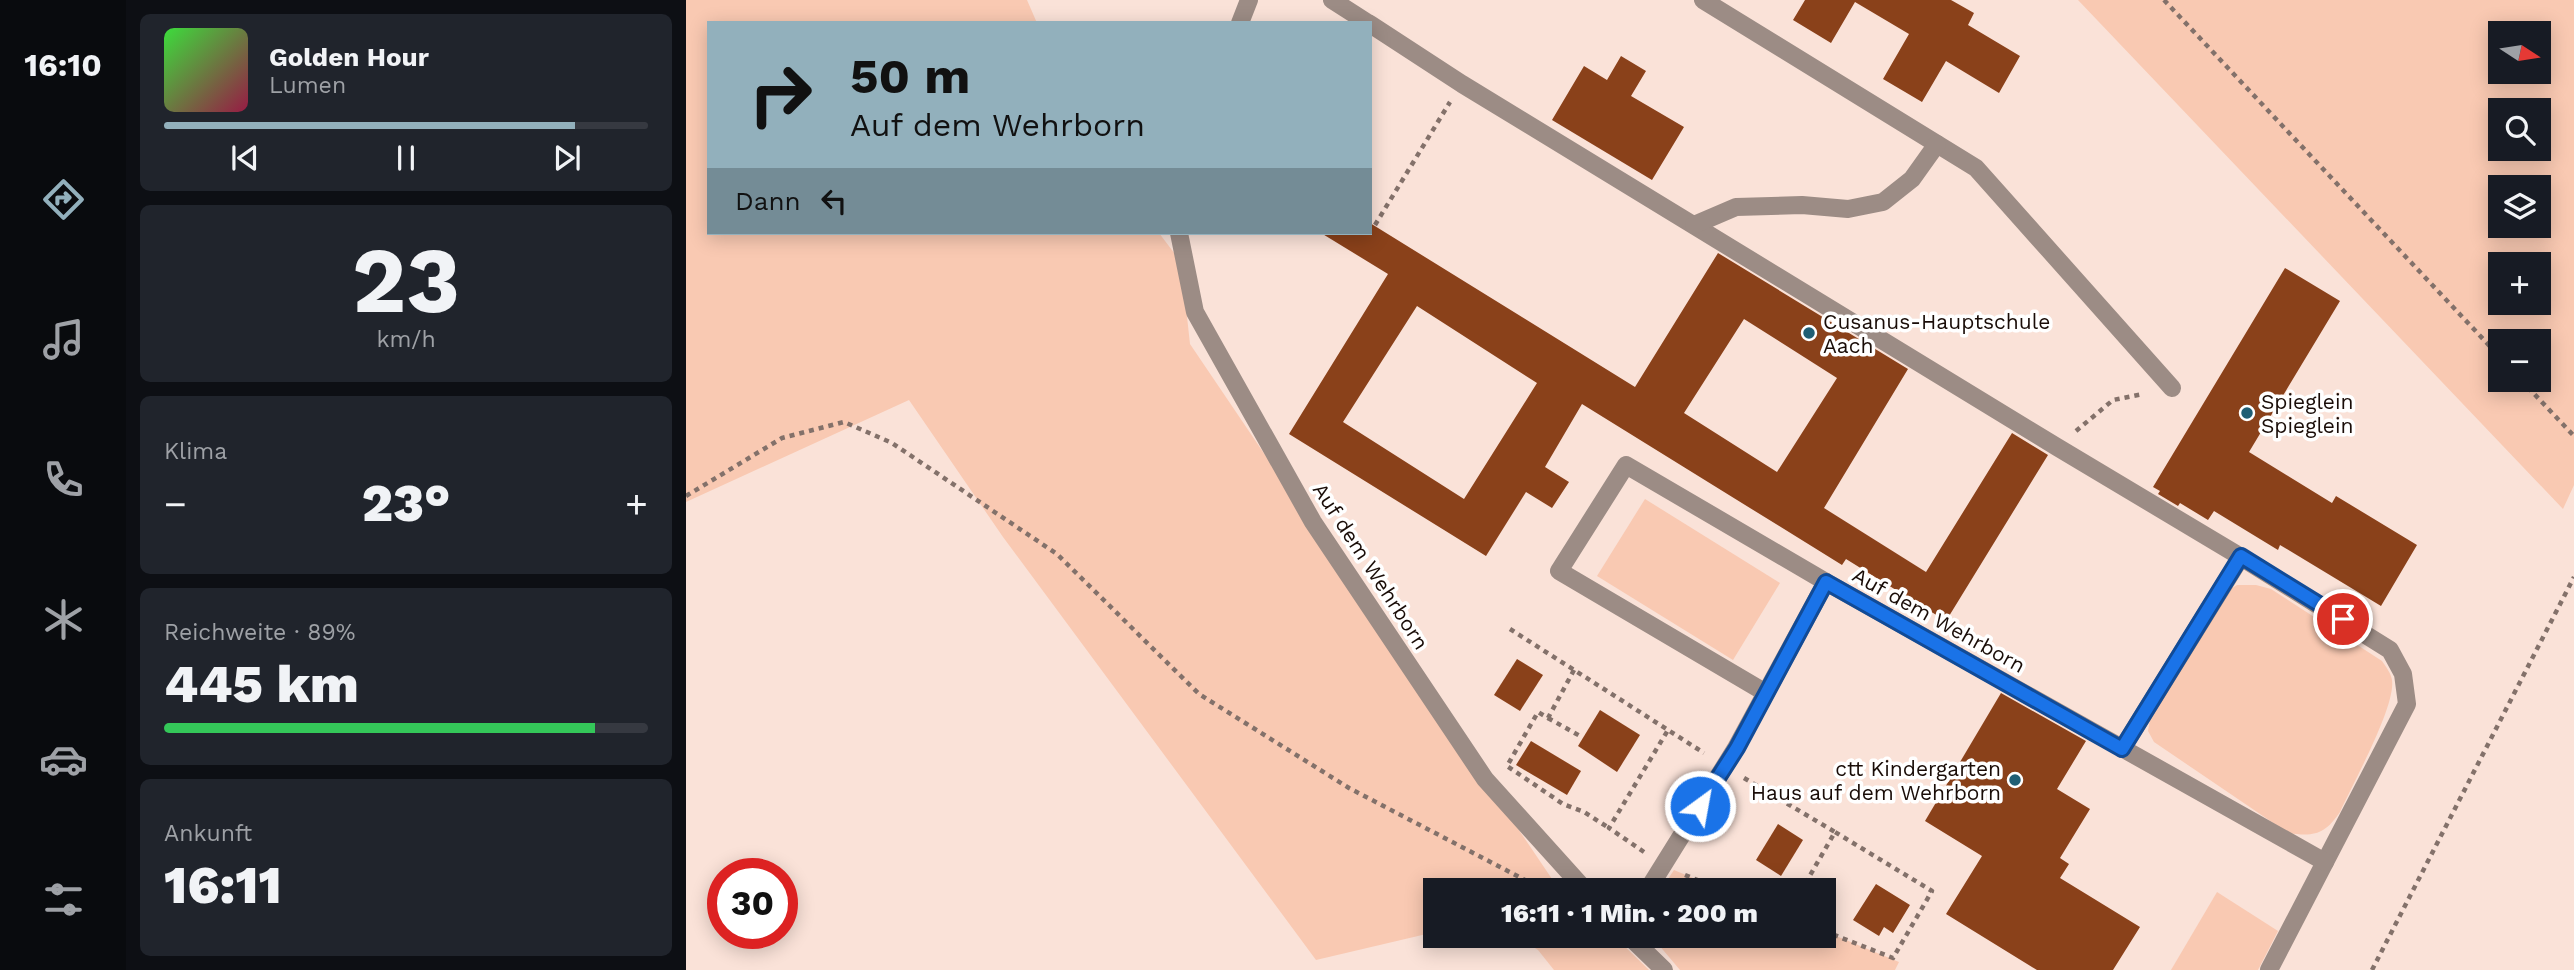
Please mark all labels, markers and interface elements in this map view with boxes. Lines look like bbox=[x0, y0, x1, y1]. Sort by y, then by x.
north arrow bbox=[2488, 21, 2552, 84]
map controls bbox=[2488, 21, 2551, 392]
text: Golden Hour bbox=[269, 42, 429, 72]
text: 16:10 bbox=[24, 46, 102, 84]
text: 50 m bbox=[850, 47, 970, 105]
icon: right bbox=[735, 49, 826, 140]
text: Lumen bbox=[269, 72, 346, 99]
button: search bbox=[2488, 98, 2551, 161]
text: Auf dem Wehrborn bbox=[850, 106, 1145, 144]
icon: previous bbox=[226, 139, 264, 177]
icon: pause bbox=[387, 139, 425, 177]
icon: next bbox=[548, 139, 586, 177]
icon: directions bbox=[39, 175, 88, 224]
button: layers bbox=[2488, 175, 2551, 238]
icon: left bbox=[815, 182, 853, 220]
text: Dann bbox=[735, 186, 801, 216]
text: 23 bbox=[352, 227, 460, 334]
button: + bbox=[2488, 252, 2551, 315]
place label: Cusanus-Hauptschule Aach bbox=[1823, 309, 2050, 358]
icon: music bbox=[39, 315, 88, 364]
marker: Cusanus-Hauptschule Aach bbox=[1801, 325, 1817, 341]
text: km/h bbox=[376, 326, 436, 353]
button: − bbox=[2488, 329, 2551, 392]
place label: Spieglein Spieglein bbox=[2261, 389, 2354, 438]
marker: Spieglein Spieglein bbox=[2239, 405, 2255, 421]
text: Klima bbox=[164, 438, 227, 465]
icon: phone bbox=[39, 455, 88, 504]
text: 23° bbox=[362, 473, 450, 534]
street label: Auf dem Wehrborn bbox=[1308, 478, 1434, 654]
text: − bbox=[164, 482, 187, 526]
text: + bbox=[625, 482, 648, 526]
street label: Auf dem Wehrborn bbox=[1848, 562, 2030, 678]
pin bbox=[2313, 589, 2373, 649]
icon: climate bbox=[39, 595, 88, 644]
icon: arrive bbox=[2324, 600, 2362, 638]
text: Reichweite · 89% bbox=[164, 619, 355, 646]
text: 445 km bbox=[164, 654, 359, 715]
icon: car bbox=[39, 735, 88, 784]
place label: ctt Kindergarten Haus auf dem Wehrborn bbox=[1751, 756, 2001, 805]
position arrow bbox=[1663, 769, 1737, 843]
marker: ctt Kindergarten Haus auf dem Wehrborn bbox=[2007, 772, 2023, 788]
text: Ankunft bbox=[164, 820, 252, 847]
text: 16:11 bbox=[164, 855, 282, 916]
speed limit sign: 30 bbox=[707, 858, 798, 949]
icon: filters bbox=[39, 875, 88, 924]
text: 16:11 · 1 Min. · 200 m bbox=[1501, 898, 1758, 928]

